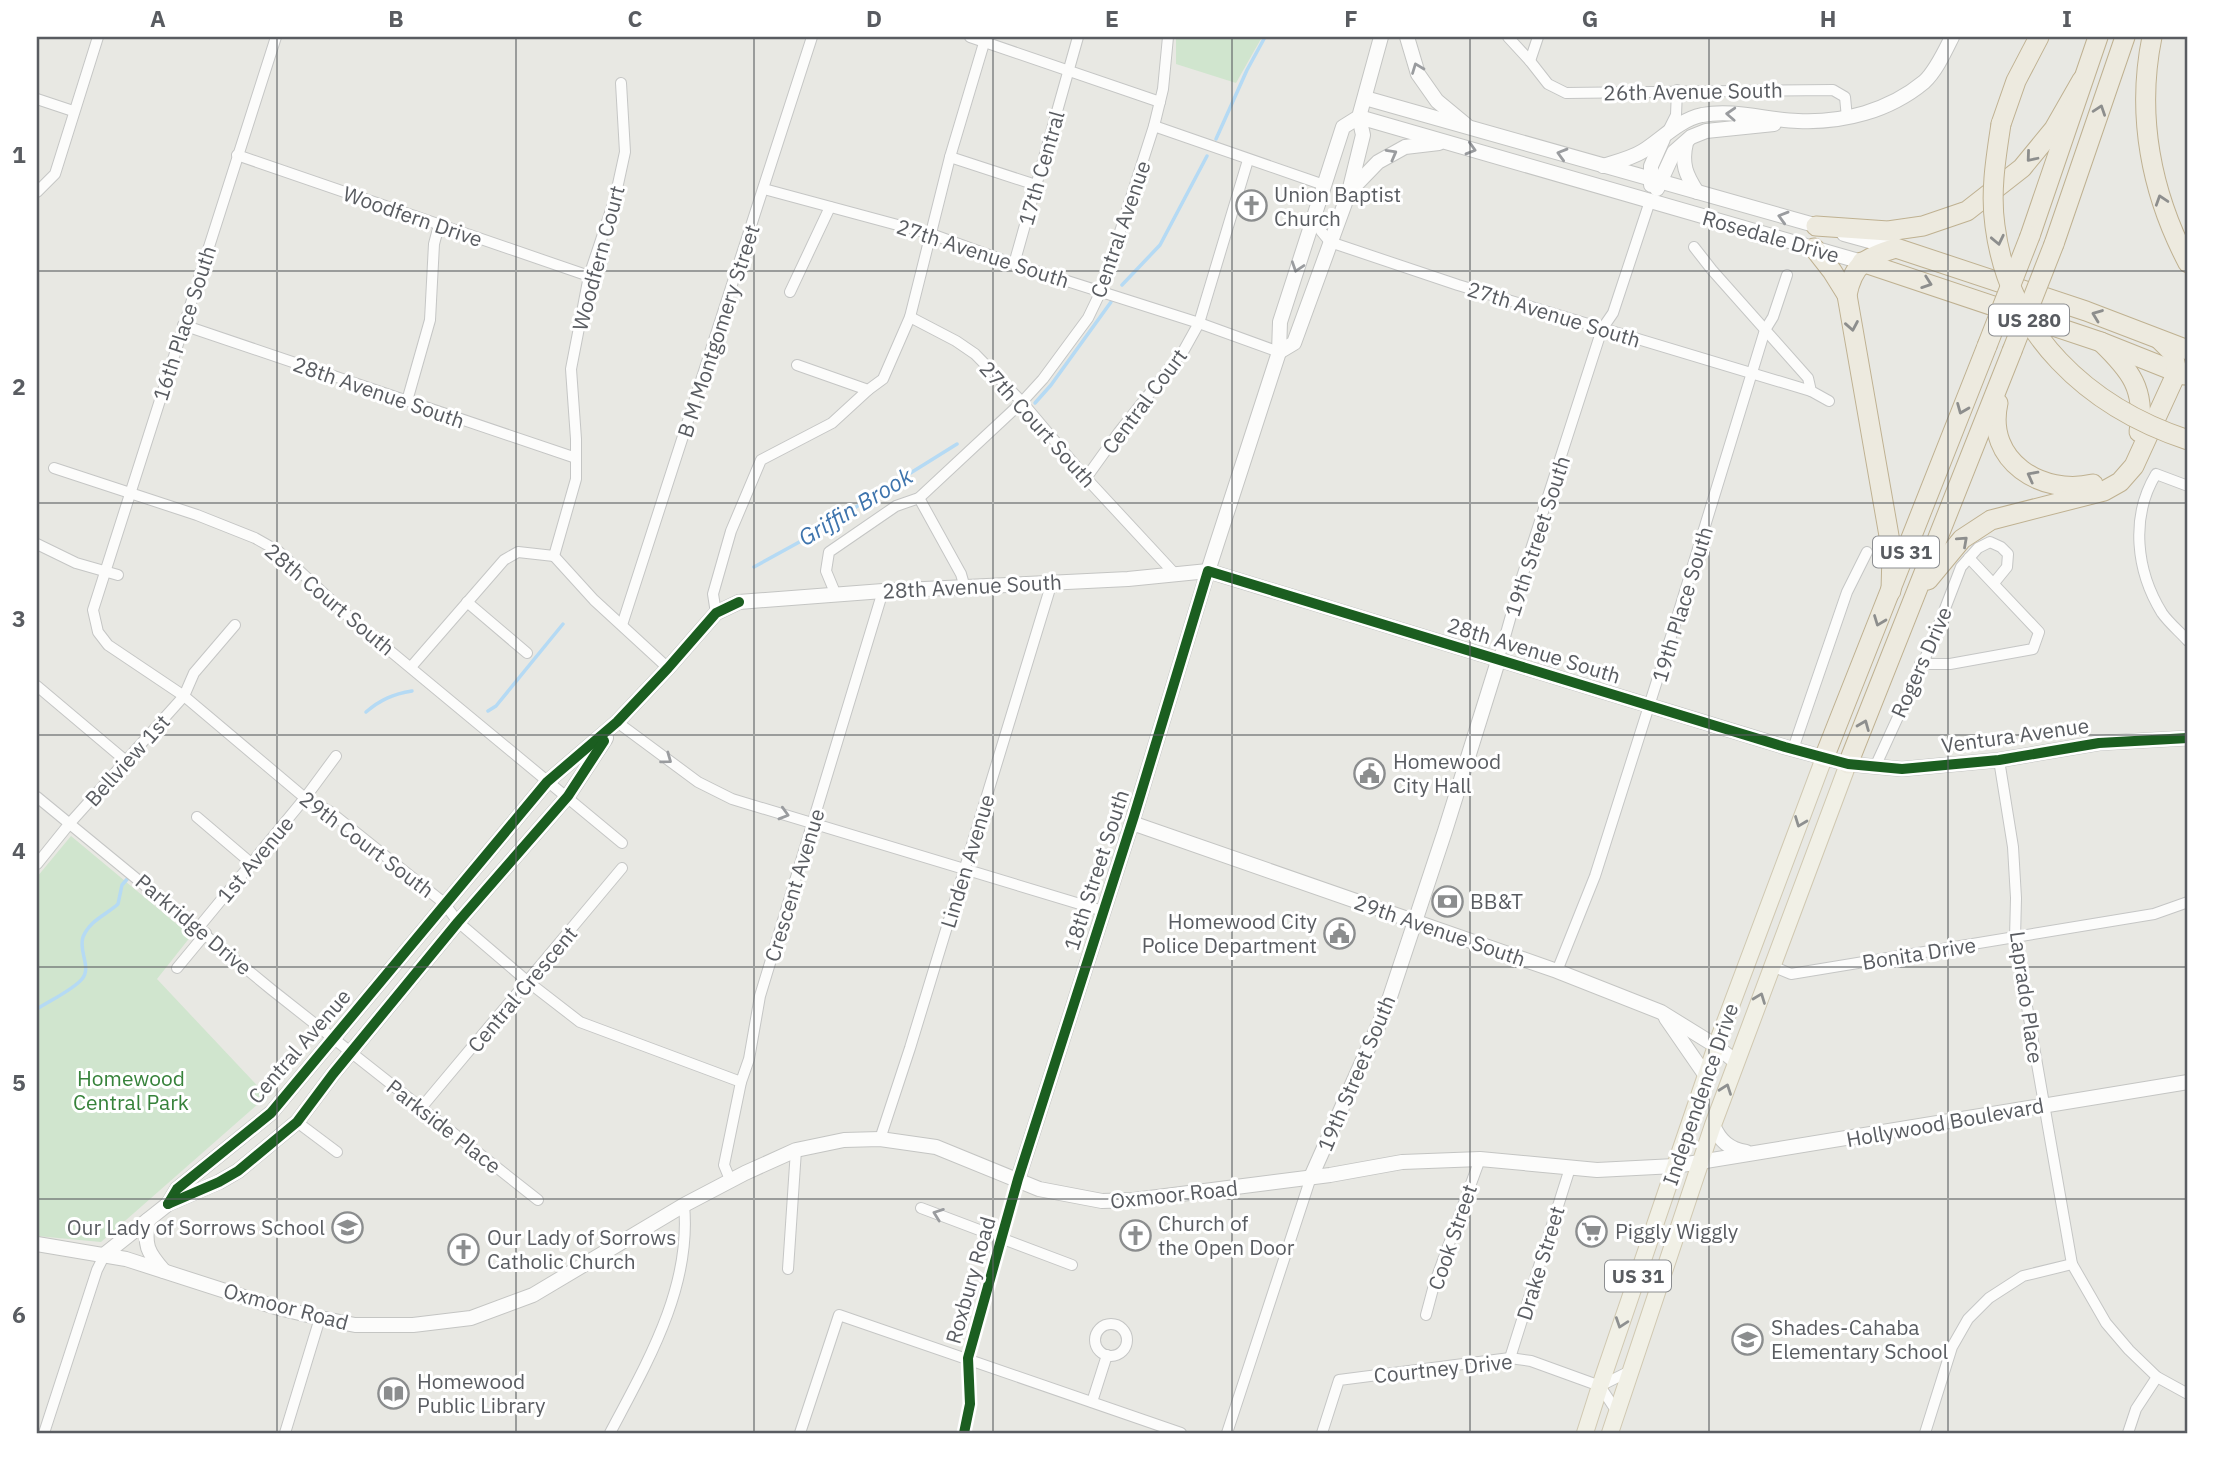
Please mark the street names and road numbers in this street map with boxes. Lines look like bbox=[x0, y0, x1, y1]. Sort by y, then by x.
street label: 26th Avenue South bbox=[1603, 75, 1783, 107]
street label: 17th Central bbox=[1011, 107, 1071, 229]
street label: Central Avenue bbox=[1083, 157, 1157, 301]
street label: Woodfern Drive bbox=[340, 179, 486, 253]
street label: Woodfern Court bbox=[565, 182, 631, 334]
street label: Rosedale Drive bbox=[1699, 203, 1843, 269]
street label: 27th Avenue South bbox=[893, 212, 1073, 294]
street label: B M Montgomery Street bbox=[670, 221, 766, 441]
street label: 16th Place South bbox=[146, 242, 222, 404]
street label: 27th Avenue South bbox=[1464, 274, 1644, 354]
road number: US 280 bbox=[1989, 304, 2069, 336]
street label: Central Court bbox=[1095, 343, 1193, 459]
street label: 28th Avenue South bbox=[289, 350, 469, 434]
street label: 27th Court South bbox=[974, 355, 1102, 493]
street label: 19th Street South bbox=[1498, 452, 1576, 620]
street label: 19th Place South bbox=[1645, 523, 1719, 685]
street label: 28th Court South bbox=[259, 536, 401, 662]
road number: US 31 bbox=[1873, 537, 1939, 568]
street label: 28th Avenue South bbox=[882, 567, 1062, 605]
street label: Rogers Drive bbox=[1884, 602, 1958, 722]
street label: 28th Avenue South bbox=[1444, 610, 1624, 690]
street label: Bellview 1st bbox=[78, 708, 176, 812]
street label: Ventura Avenue bbox=[1939, 711, 2091, 759]
street label: 29th Court South bbox=[294, 784, 440, 904]
street label: 18th Street South bbox=[1057, 786, 1135, 954]
street label: Linden Avenue bbox=[933, 791, 1001, 931]
street label: Crescent Avenue bbox=[757, 805, 831, 965]
street label: 1st Avenue bbox=[210, 810, 300, 908]
street label: Parkridge Drive bbox=[130, 867, 258, 981]
street label: 29th Avenue South bbox=[1350, 888, 1530, 972]
street label: Central Crescent bbox=[461, 920, 583, 1058]
street label: Laprado Place bbox=[2004, 929, 2050, 1065]
street label: Bonita Drive bbox=[1860, 930, 1978, 976]
street label: Central Avenue bbox=[241, 983, 357, 1109]
street label: 19th Street South bbox=[1310, 991, 1402, 1155]
street label: Independence Drive bbox=[1656, 999, 1744, 1189]
street label: Parkside Place bbox=[381, 1072, 507, 1180]
street label: Hollywood Boulevard bbox=[1844, 1091, 2046, 1153]
street label: Oxmoor Road bbox=[1109, 1173, 1239, 1215]
street label: Cook Street bbox=[1421, 1180, 1483, 1294]
street label: Drake Street bbox=[1509, 1203, 1571, 1323]
street label: Roxbury Road bbox=[938, 1213, 1002, 1347]
road number: US 31 bbox=[1605, 1260, 1671, 1292]
street label: Oxmoor Road bbox=[220, 1276, 352, 1336]
street label: Courtney Drive bbox=[1372, 1347, 1514, 1389]

